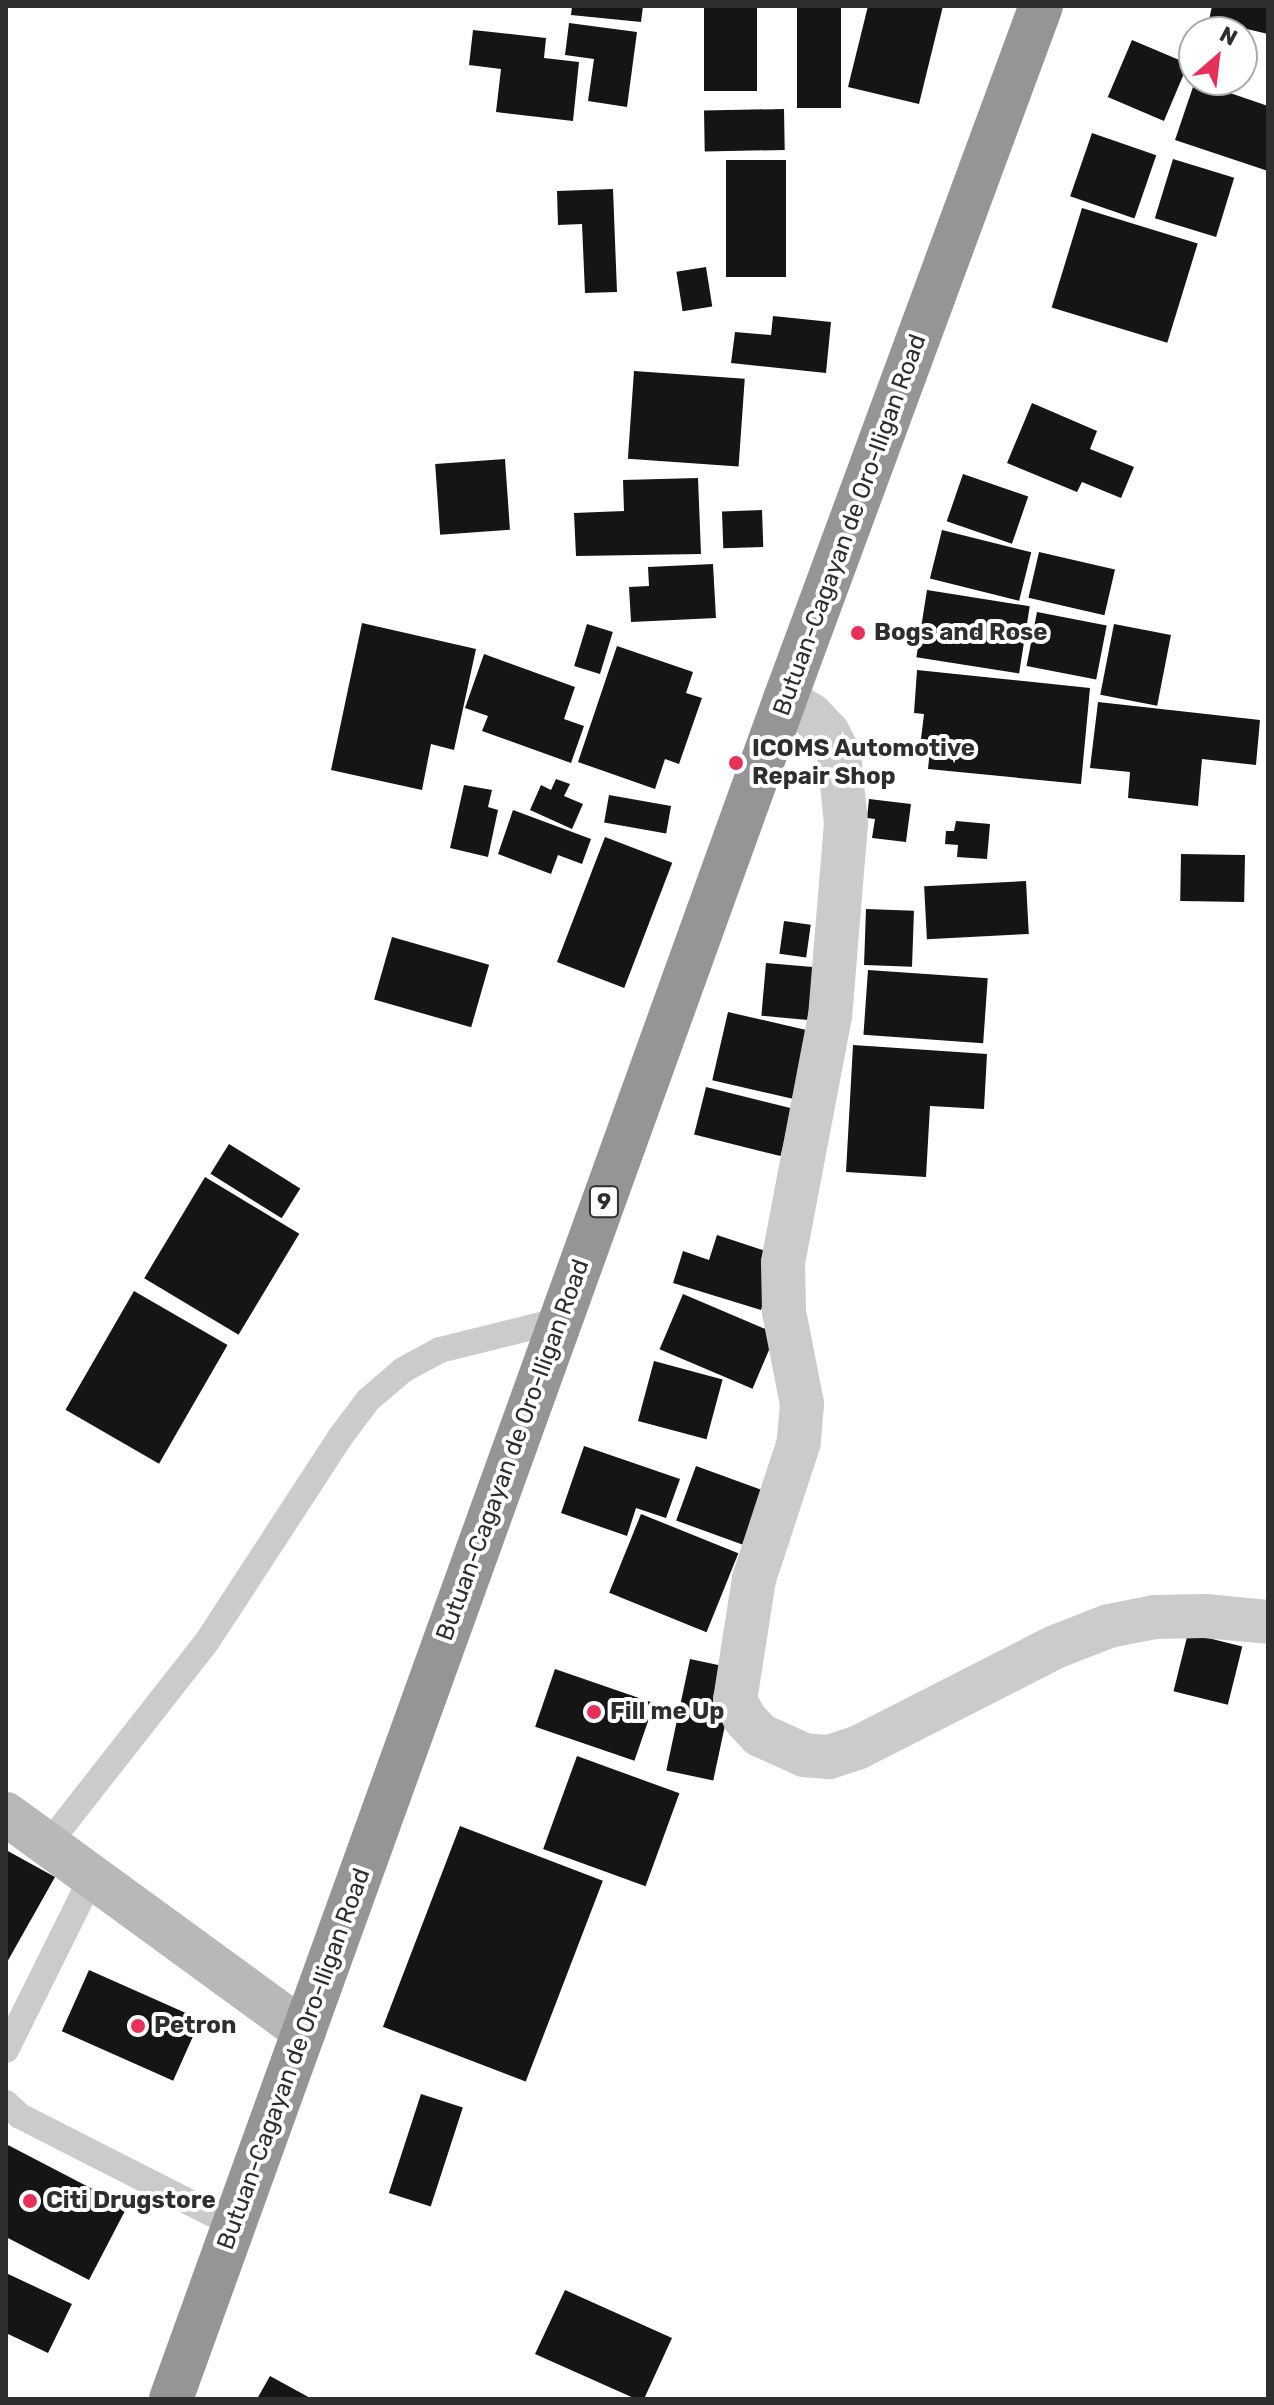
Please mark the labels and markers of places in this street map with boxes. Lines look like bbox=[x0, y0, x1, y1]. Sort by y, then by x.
place label: Bogs and Rose bbox=[874, 619, 1048, 647]
marker: Bogs and Rose bbox=[849, 624, 867, 642]
place label: ICOMS Automotive Repair Shop bbox=[752, 735, 976, 791]
marker: ICOMS Automotive Repair Shop bbox=[727, 754, 745, 772]
place label: Fill me Up bbox=[610, 1698, 724, 1726]
marker: Fill me Up bbox=[585, 1703, 603, 1721]
place label: Petron bbox=[154, 2012, 236, 2040]
marker: Petron bbox=[129, 2017, 147, 2035]
place label: Citi Drugstore bbox=[46, 2187, 216, 2215]
marker: Citi Drugstore bbox=[21, 2192, 39, 2210]

